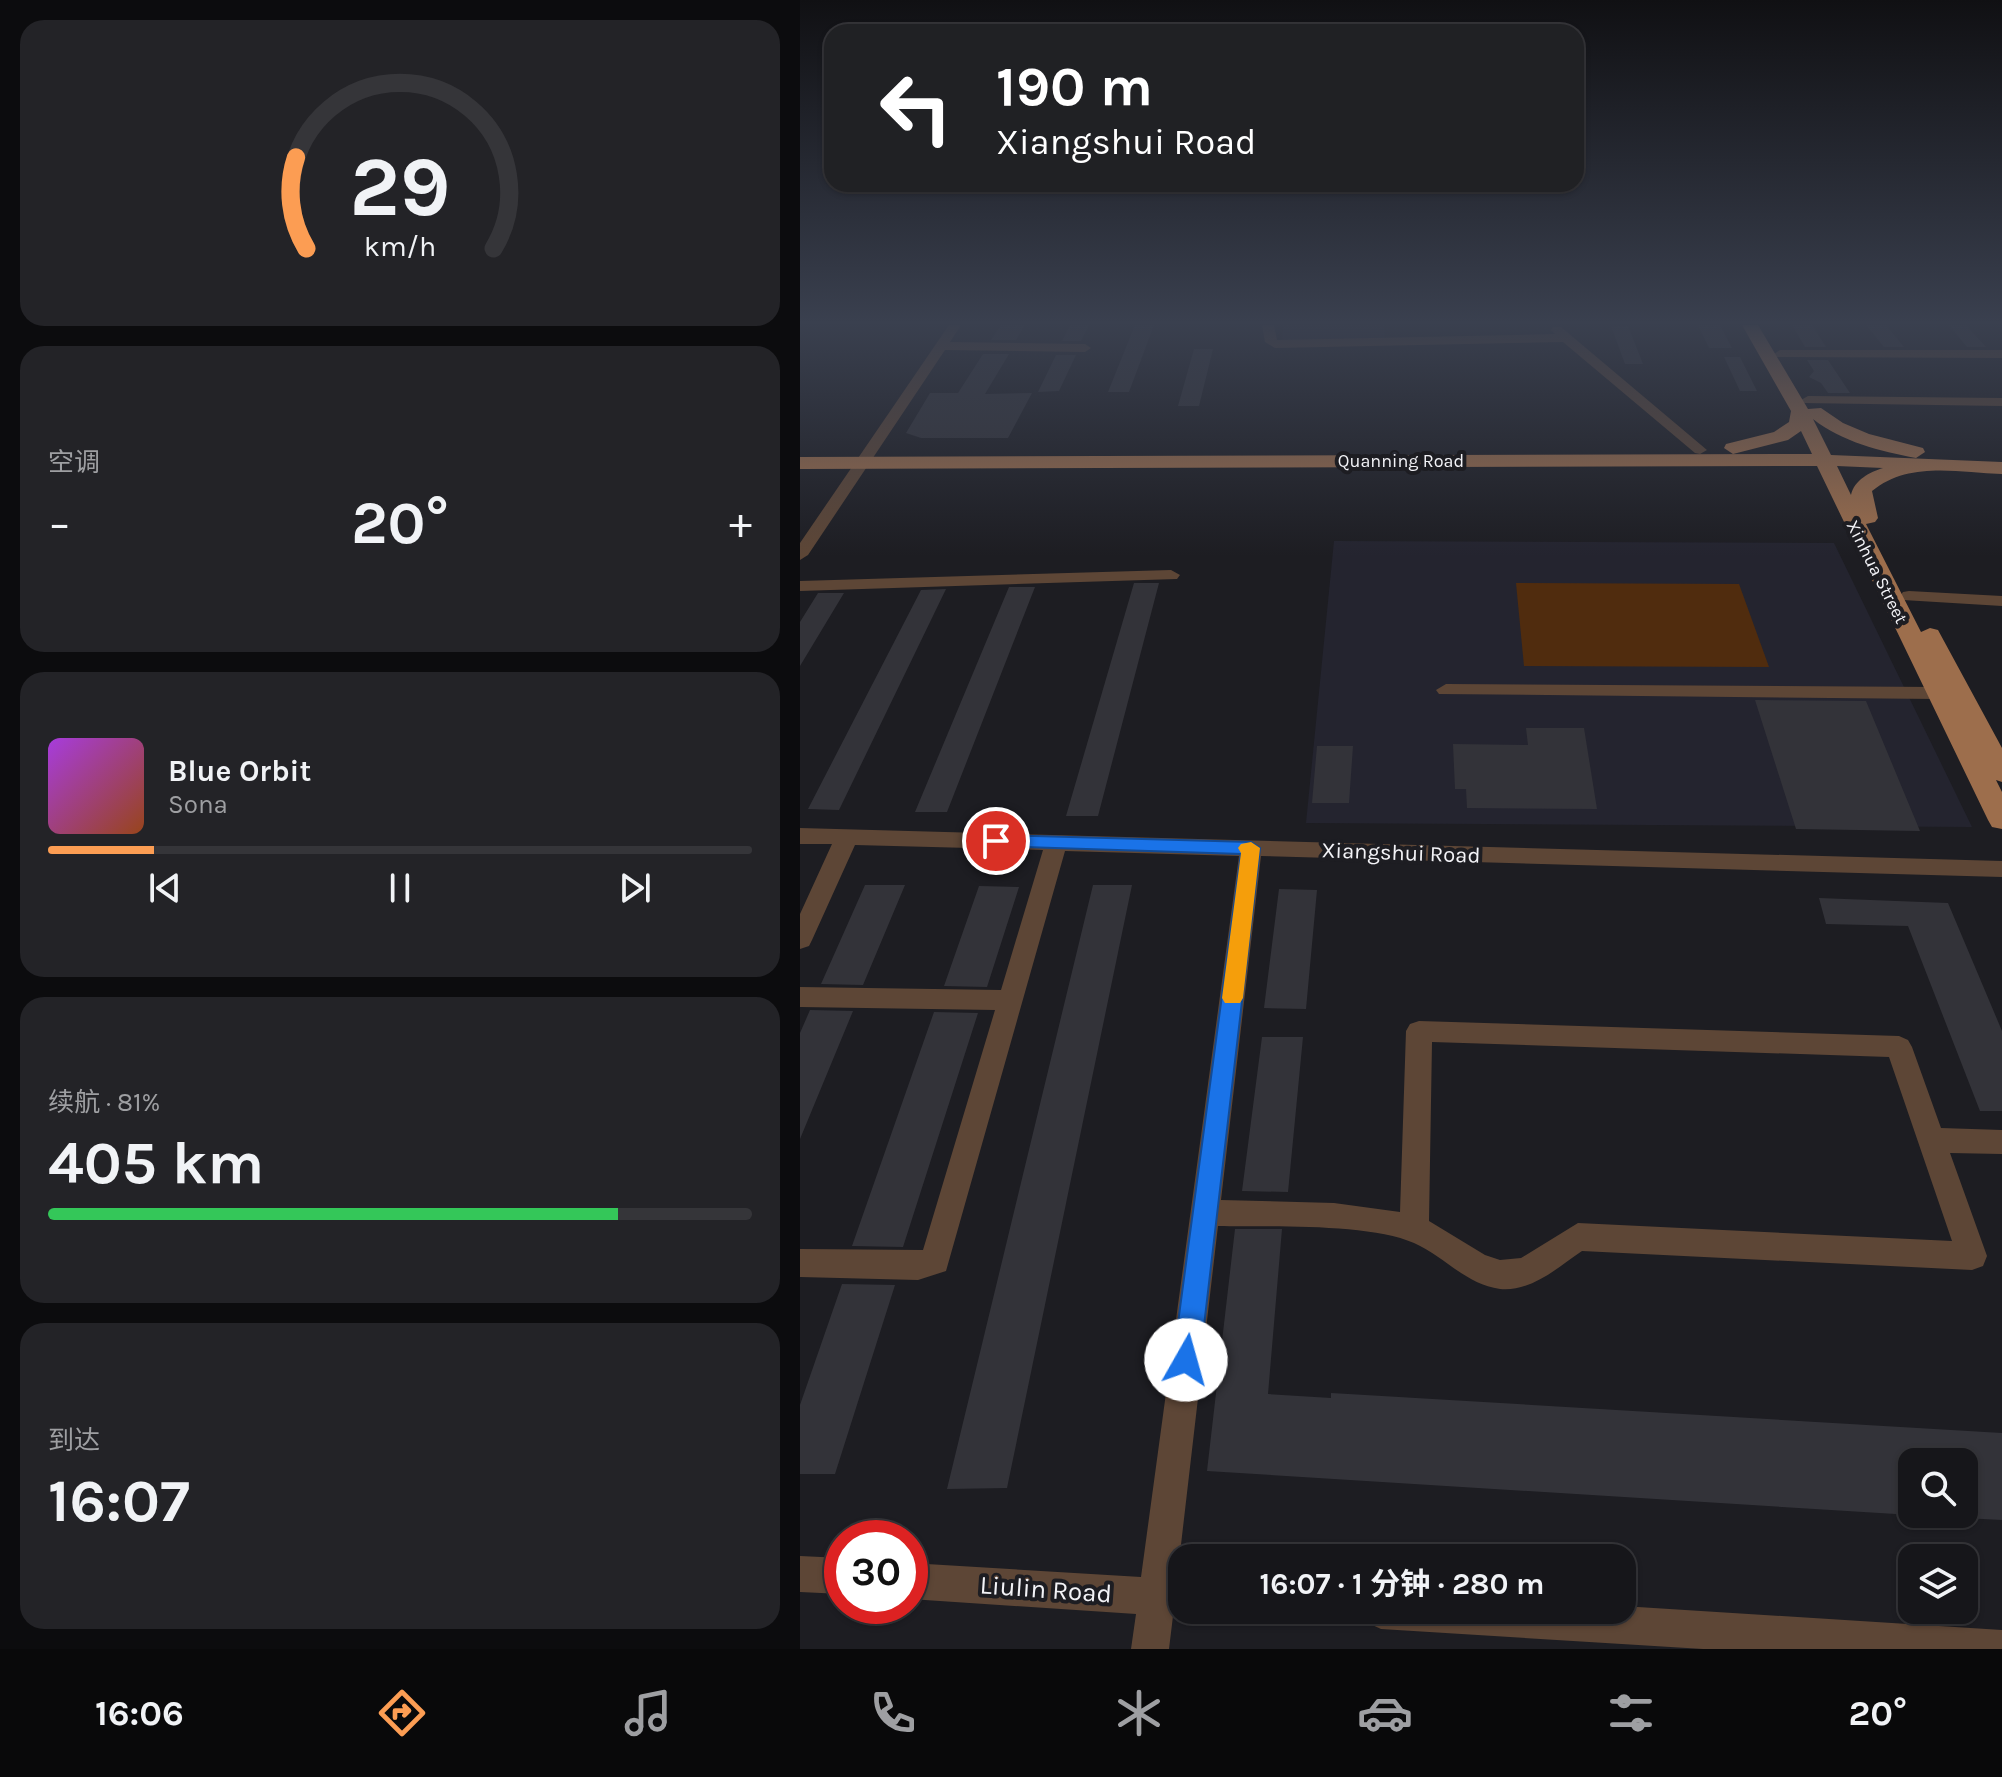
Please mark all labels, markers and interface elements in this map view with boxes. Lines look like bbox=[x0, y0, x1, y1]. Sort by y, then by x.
text: 190 m bbox=[996, 54, 1153, 119]
icon: left bbox=[864, 56, 968, 160]
text: Xiangshui Road bbox=[996, 121, 1256, 163]
text: 29 bbox=[349, 138, 451, 235]
text: km/h bbox=[364, 230, 436, 263]
text: 空调 bbox=[48, 447, 100, 478]
street label: Quanning Road bbox=[1338, 450, 1464, 472]
text: 20° bbox=[351, 488, 449, 558]
text: − bbox=[48, 498, 71, 549]
text: + bbox=[729, 498, 752, 549]
street label: Xinhua Street bbox=[1842, 517, 1913, 628]
text: Blue Orbit bbox=[168, 753, 311, 789]
text: Sona bbox=[168, 789, 228, 820]
pin bbox=[962, 807, 1030, 875]
icon: arrive bbox=[974, 819, 1018, 863]
street label: Xiangshui Road bbox=[1321, 837, 1481, 869]
icon: previous bbox=[143, 866, 187, 910]
icon: pause bbox=[378, 866, 422, 910]
icon: next bbox=[613, 866, 657, 910]
text: 续航 · 81% bbox=[48, 1087, 160, 1118]
text: 405 km bbox=[48, 1128, 264, 1198]
position arrow bbox=[1144, 1318, 1228, 1402]
text: 到达 bbox=[48, 1425, 100, 1456]
map controls bbox=[1898, 1448, 1978, 1624]
button: search bbox=[1898, 1448, 1978, 1528]
text: 16:07 bbox=[48, 1466, 190, 1536]
speed limit sign: 30 bbox=[824, 1520, 928, 1624]
button: layers bbox=[1898, 1544, 1978, 1624]
text: 16:07 · 1 分钟 · 280 m bbox=[1259, 1566, 1545, 1602]
street label: Liulin Road bbox=[979, 1569, 1113, 1610]
icon: directions bbox=[374, 1685, 430, 1741]
icon: music bbox=[620, 1685, 676, 1741]
icon: phone bbox=[865, 1685, 921, 1741]
icon: climate bbox=[1111, 1685, 1167, 1741]
icon: car bbox=[1357, 1685, 1413, 1741]
icon: filters bbox=[1603, 1685, 1659, 1741]
text: 16:06 bbox=[95, 1692, 184, 1734]
text: 20° bbox=[1848, 1692, 1907, 1734]

